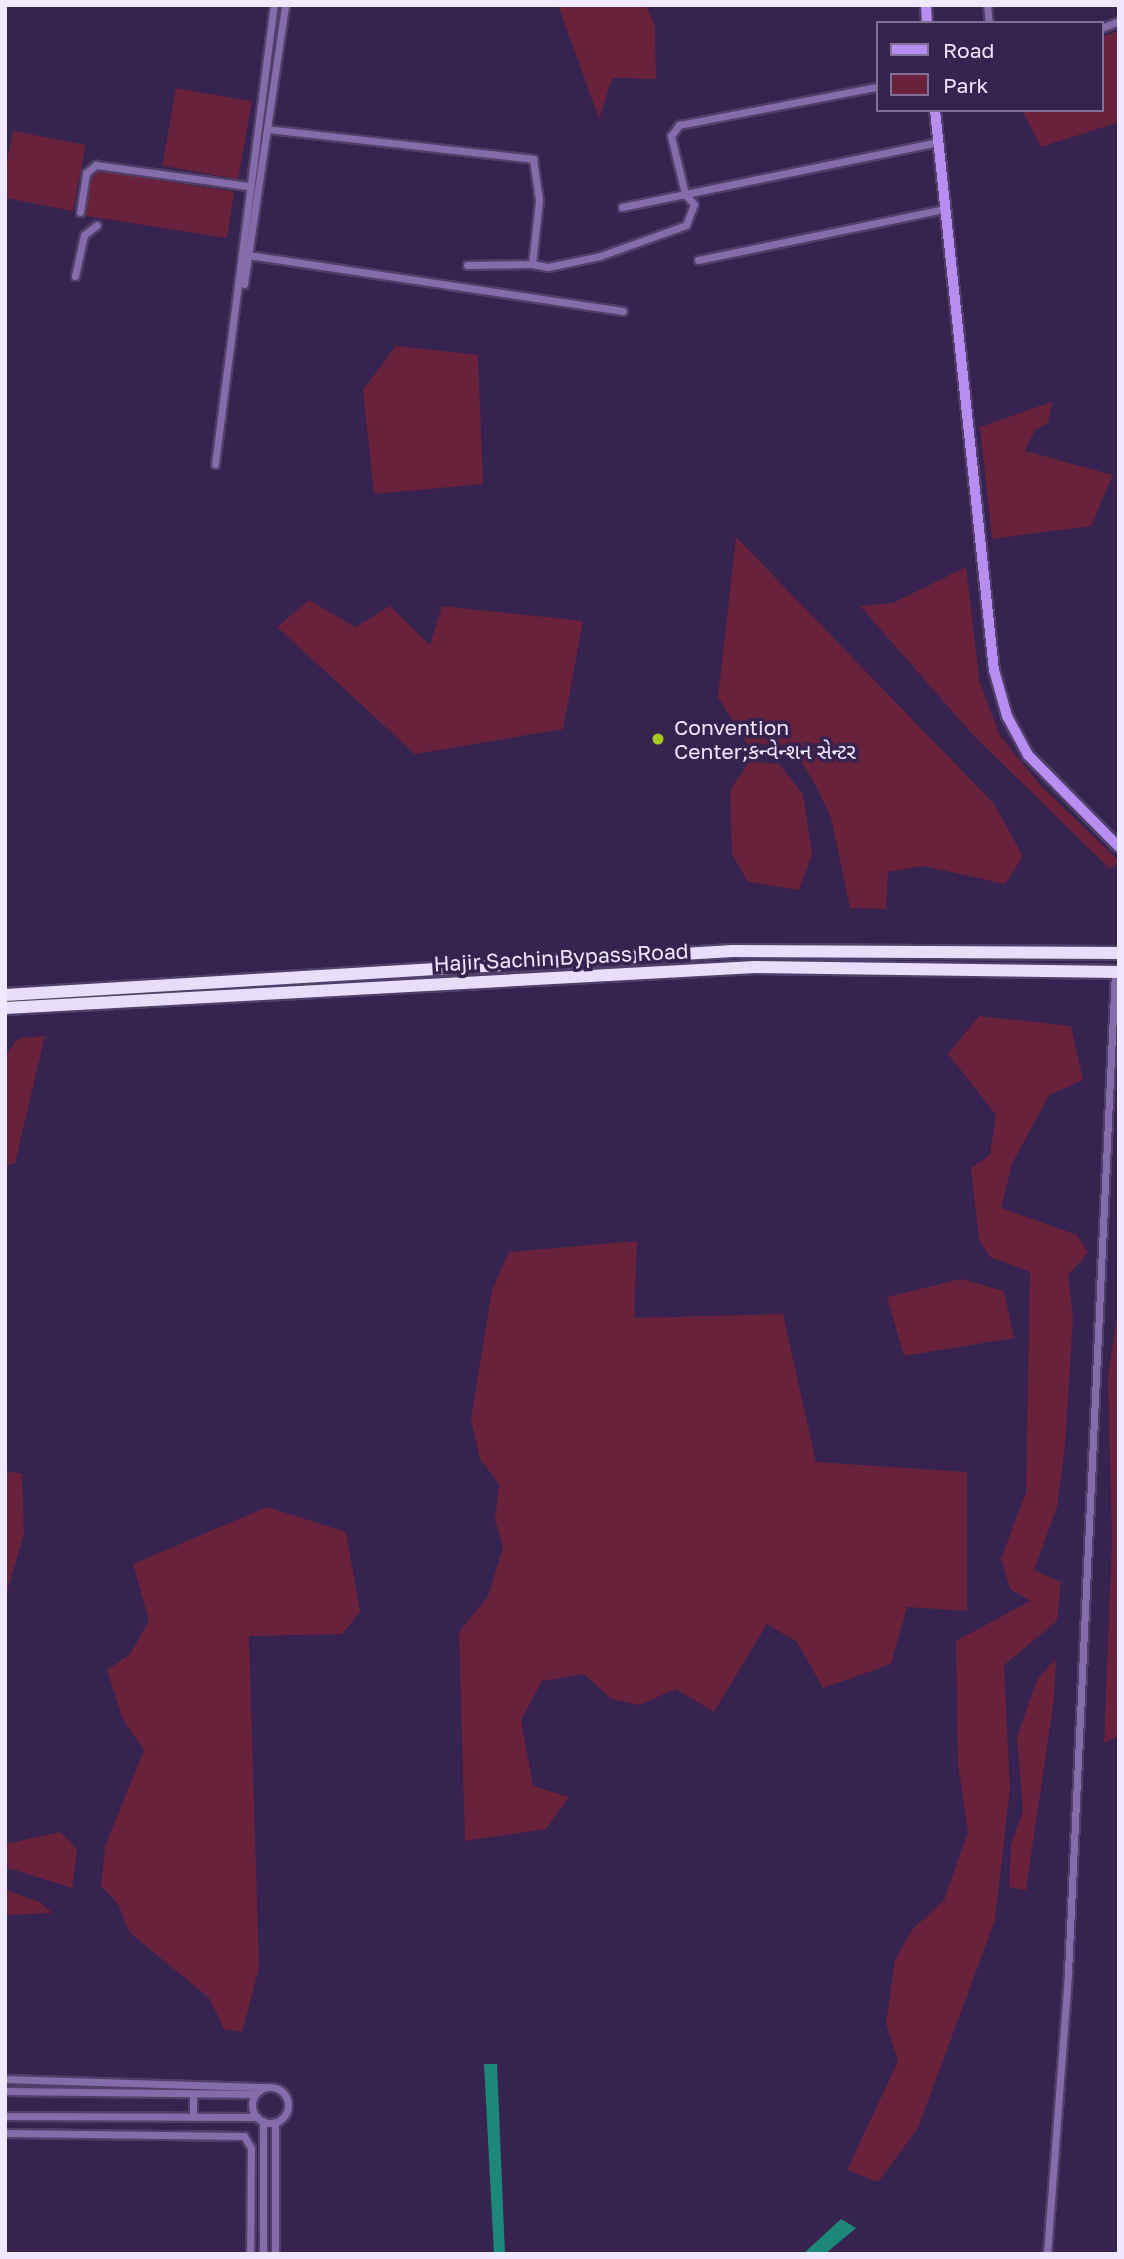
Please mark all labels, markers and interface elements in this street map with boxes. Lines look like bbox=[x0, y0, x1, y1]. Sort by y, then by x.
legend bbox=[876, 21, 1103, 112]
text: Road bbox=[943, 37, 994, 63]
text: Park bbox=[943, 72, 988, 98]
place label: Convention Center;કન્વેન્શન સેન્ટર bbox=[674, 714, 856, 764]
marker: Convention Center;કન્વેન્શન સેન્ટર bbox=[648, 729, 668, 749]
street label: Hajir Sachin Bypass Road bbox=[433, 938, 689, 976]

